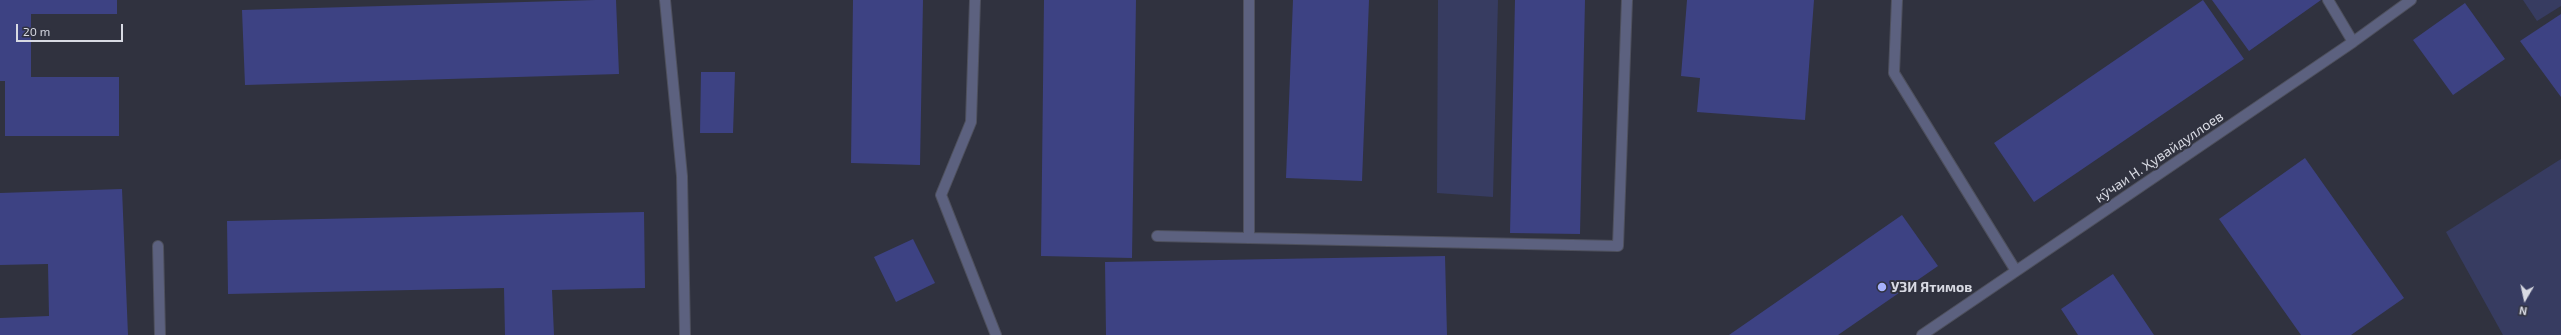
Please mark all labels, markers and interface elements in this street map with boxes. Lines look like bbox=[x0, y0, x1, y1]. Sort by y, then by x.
scale bar bbox=[18, 16, 125, 42]
text: 20 m bbox=[23, 24, 50, 38]
street label: кӯчаи Н. Ҳувайдуллоев bbox=[2092, 108, 2226, 206]
place label: УЗИ Ятимов bbox=[1891, 279, 1972, 295]
north arrow bbox=[2505, 279, 2545, 319]
marker: УЗИ Ятимов bbox=[1876, 281, 1888, 293]
text: N bbox=[2518, 304, 2528, 318]

